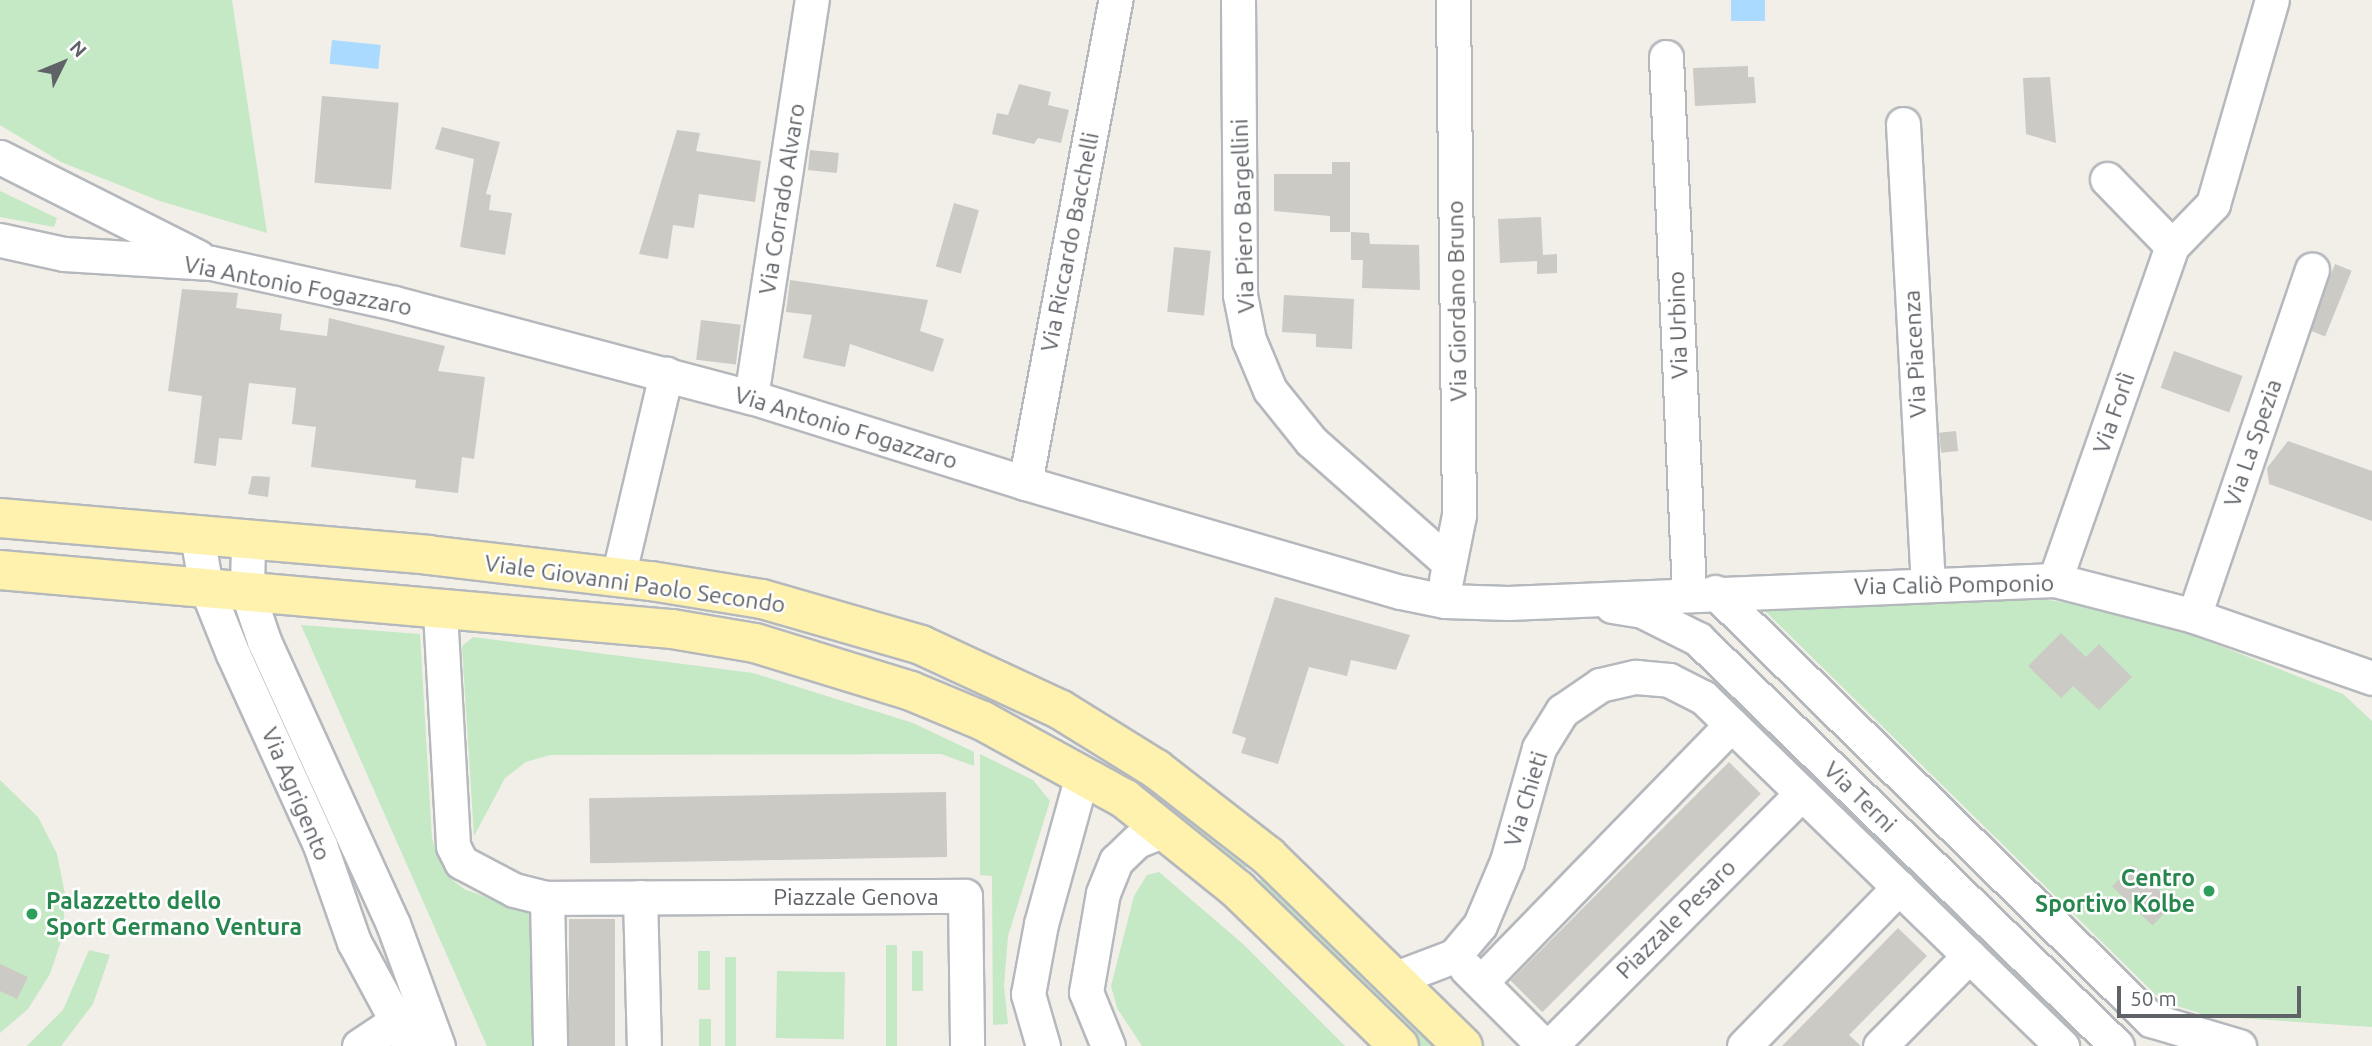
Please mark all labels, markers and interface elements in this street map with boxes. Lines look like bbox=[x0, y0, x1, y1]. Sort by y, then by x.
north arrow bbox=[28, 28, 98, 98]
text: N bbox=[65, 36, 91, 61]
street label: Via Corrado Alvaro bbox=[753, 101, 811, 297]
street label: Via Piero Bargellini bbox=[1226, 118, 1260, 314]
street label: Via Riccardo Bacchelli bbox=[1035, 130, 1105, 354]
street label: Via Giordano Bruno bbox=[1441, 200, 1473, 402]
street label: Via Antonio Fogazzaro bbox=[182, 250, 414, 322]
street label: Via Urbino bbox=[1662, 271, 1694, 379]
street label: Via Piacenza bbox=[1898, 289, 1932, 419]
street label: Via Forlì bbox=[2087, 369, 2141, 457]
street label: Via La Spezia bbox=[2218, 376, 2288, 510]
street label: Via Antonio Fogazzaro bbox=[731, 381, 961, 475]
street label: Viale Giovanni Paolo Secondo bbox=[483, 549, 787, 619]
street label: Via Caliò Pomponio bbox=[1854, 569, 2054, 601]
street label: Via Agrigento bbox=[256, 723, 336, 865]
street label: Via Chieti bbox=[1498, 748, 1554, 850]
street label: Via Terni bbox=[1818, 756, 1902, 838]
street label: Piazzale Pesaro bbox=[1610, 853, 1742, 985]
place label: Centro Sportivo Kolbe bbox=[2035, 864, 2195, 918]
street label: Piazzale Genova bbox=[773, 883, 939, 911]
marker: Centro Sportivo Kolbe bbox=[2201, 883, 2217, 899]
place label: Palazzetto dello Sport Germano Ventura bbox=[46, 887, 302, 941]
marker: Palazzetto dello Sport Germano Ventura bbox=[24, 906, 40, 922]
scale bar bbox=[2120, 972, 2304, 1016]
text: 50 m bbox=[2130, 986, 2177, 1010]

